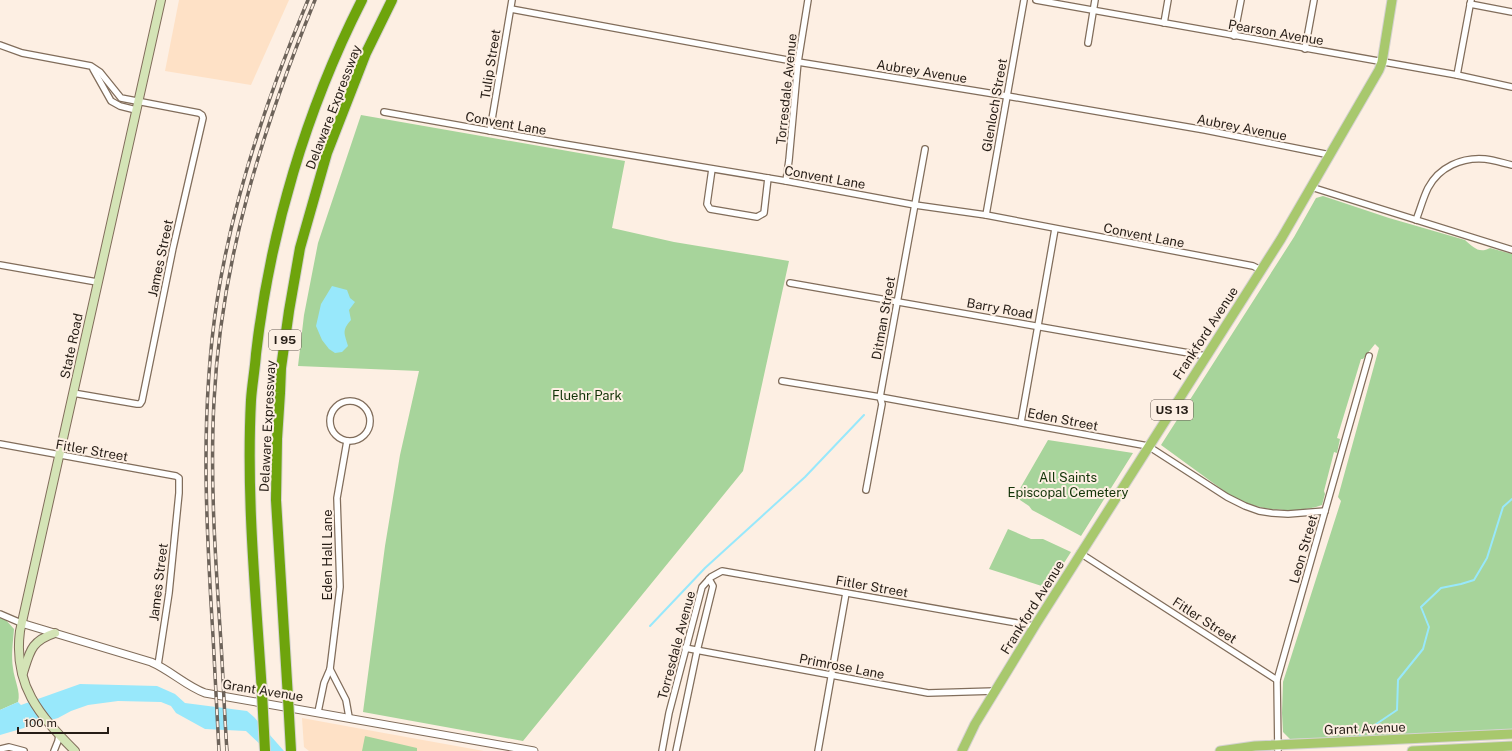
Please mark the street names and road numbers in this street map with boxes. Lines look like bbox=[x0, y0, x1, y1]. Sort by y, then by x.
street label: Pearson Avenue bbox=[1227, 17, 1325, 48]
street label: Tulip Street bbox=[478, 28, 503, 100]
street label: Torresdale Avenue bbox=[773, 33, 800, 145]
street label: Delaware Expressway bbox=[303, 43, 364, 172]
street label: Aubrey Avenue bbox=[876, 57, 968, 86]
street label: Glenloch Street bbox=[979, 57, 1010, 153]
street label: Convent Lane bbox=[464, 109, 548, 138]
street label: Aubrey Avenue bbox=[1196, 111, 1288, 144]
street label: Convent Lane bbox=[783, 163, 867, 192]
street label: James Street bbox=[145, 218, 176, 298]
street label: Convent Lane bbox=[1102, 220, 1186, 251]
street label: Ditman Street bbox=[869, 275, 898, 361]
street label: Frankford Avenue bbox=[1170, 284, 1241, 383]
street label: Barry Road bbox=[966, 295, 1034, 322]
street label: State Road bbox=[57, 312, 86, 380]
road number: I 95 bbox=[269, 330, 301, 350]
street label: Delaware Expressway bbox=[257, 360, 278, 492]
road number: US 13 bbox=[1151, 400, 1193, 420]
street label: Eden Street bbox=[1026, 405, 1100, 434]
street label: Fitler Street bbox=[55, 437, 129, 464]
street label: Eden Hall Lane bbox=[320, 509, 335, 601]
street label: Leon Street bbox=[1287, 513, 1320, 585]
street label: James Street bbox=[146, 542, 171, 622]
street label: Frankford Avenue bbox=[998, 558, 1067, 657]
street label: Fitler Street bbox=[835, 573, 909, 600]
street label: Torresdale Avenue bbox=[655, 589, 698, 701]
street label: Fitler Street bbox=[1170, 594, 1240, 647]
street label: Primrose Lane bbox=[798, 651, 886, 682]
street label: Grant Avenue bbox=[221, 677, 304, 704]
street label: Grant Avenue bbox=[1324, 720, 1406, 737]

